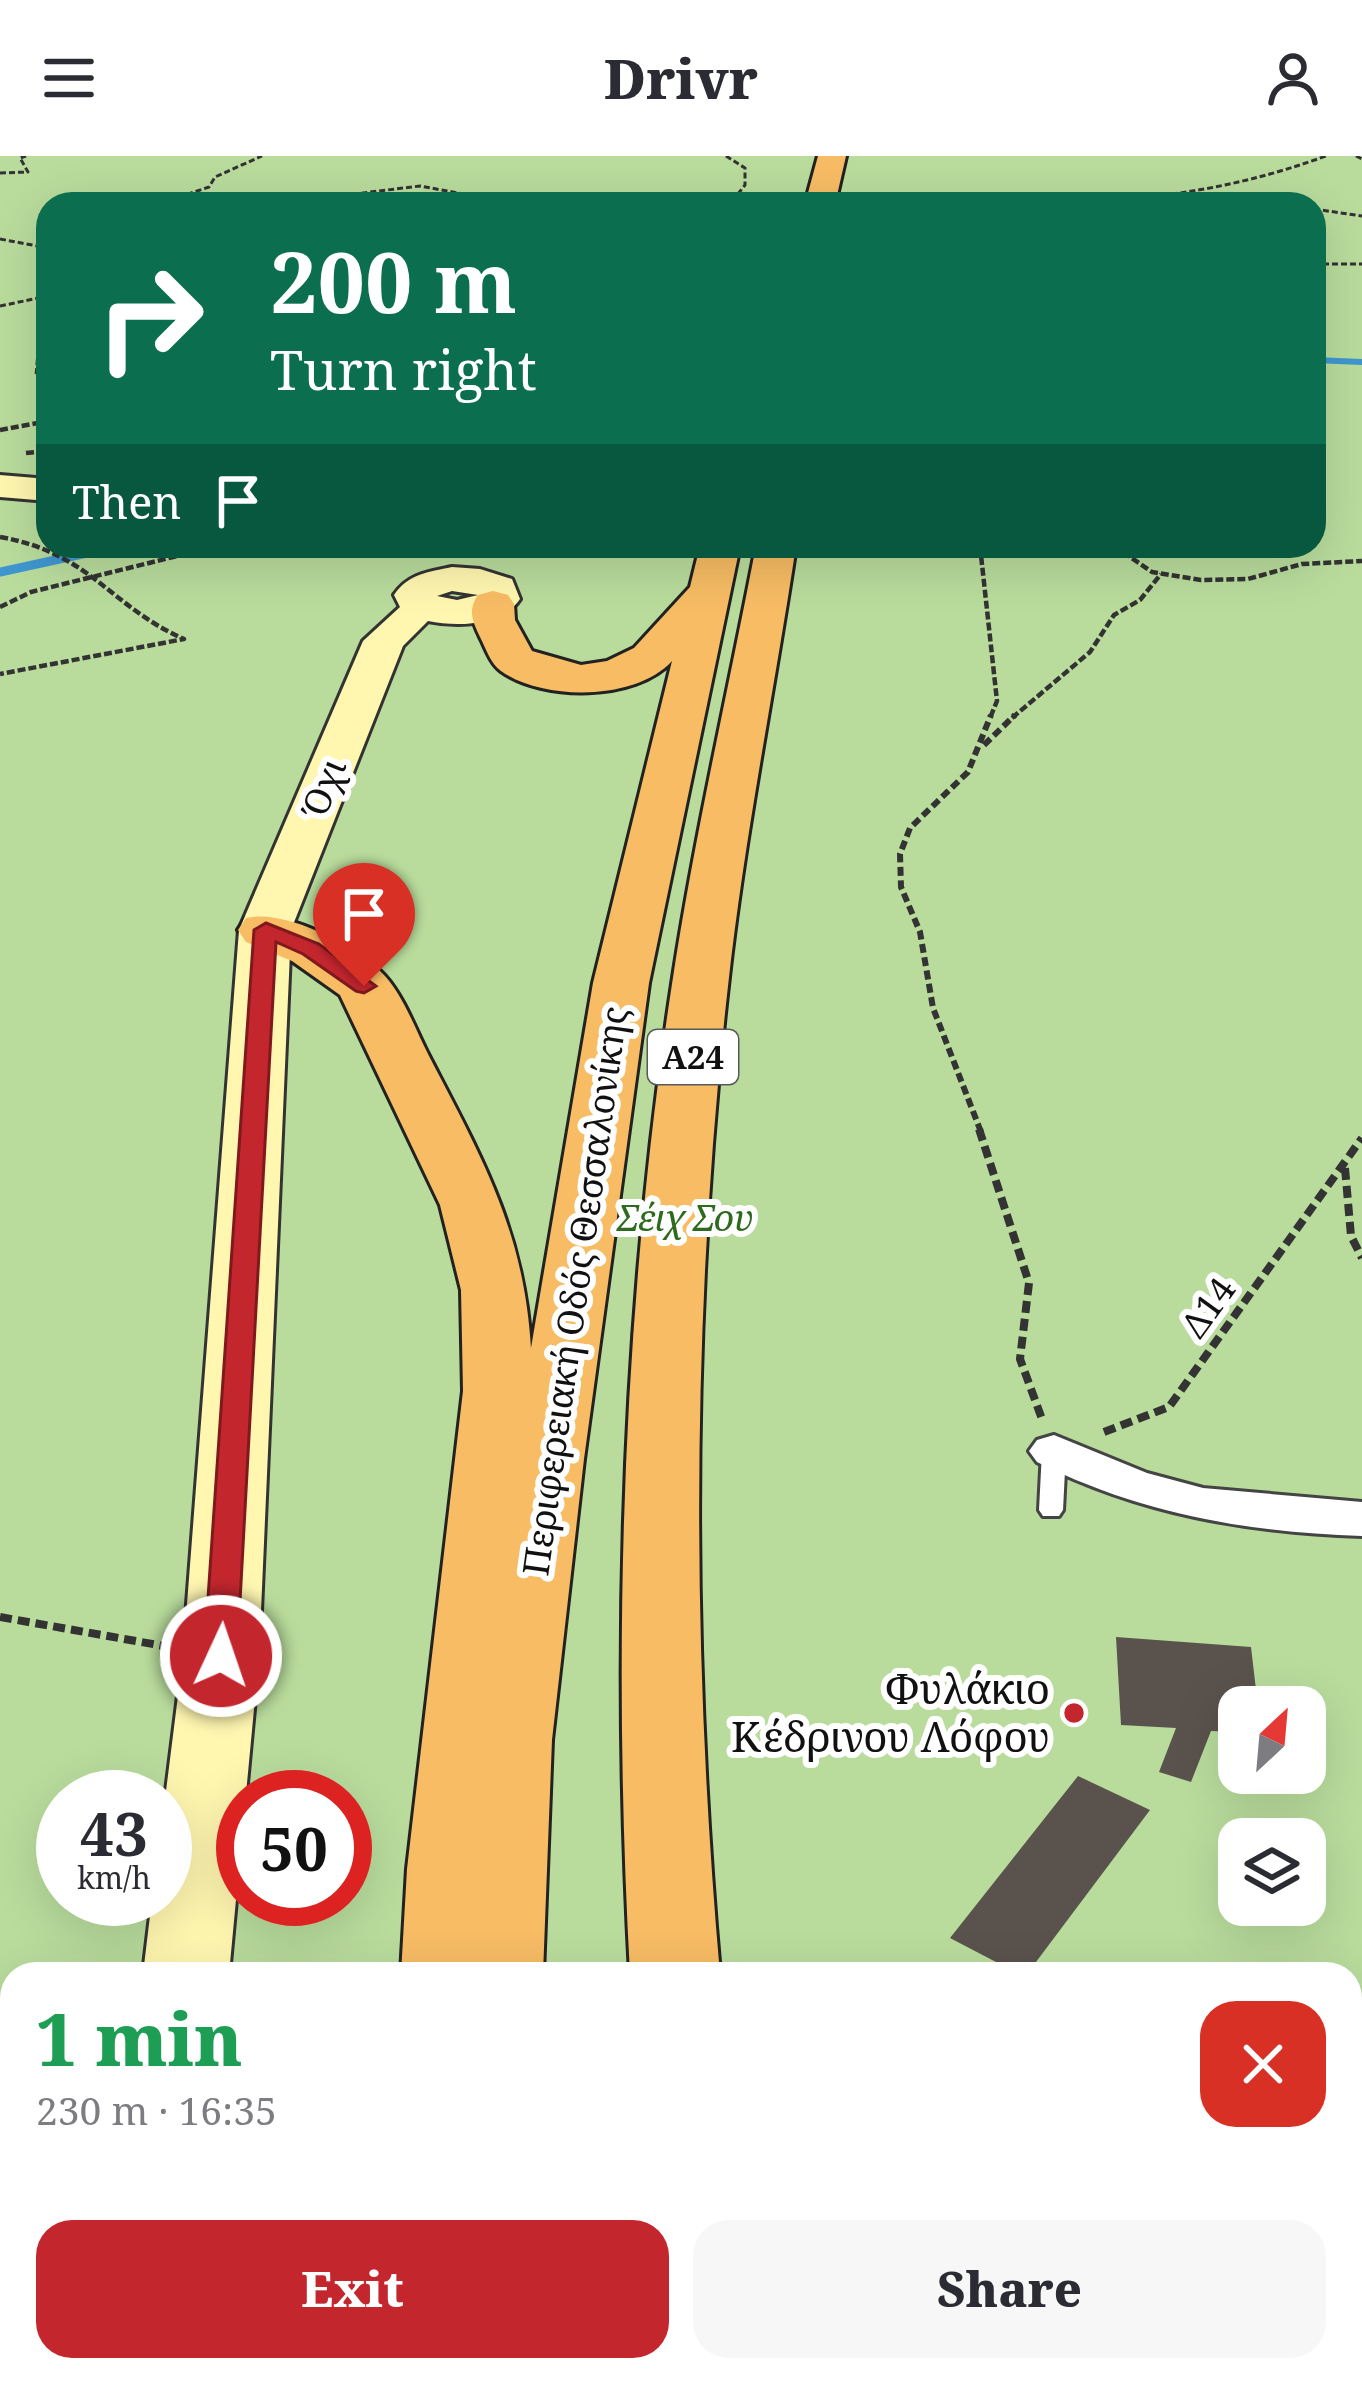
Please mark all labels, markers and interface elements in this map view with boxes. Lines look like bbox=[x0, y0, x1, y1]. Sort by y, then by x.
text: Drivr bbox=[604, 41, 758, 115]
icon: menu bbox=[36, 45, 102, 111]
icon: person bbox=[1260, 45, 1326, 111]
text: 200 m bbox=[270, 223, 517, 338]
icon: right bbox=[72, 240, 228, 396]
text: Turn right bbox=[270, 332, 537, 406]
icon: arrive bbox=[205, 468, 271, 534]
text: Then bbox=[72, 471, 181, 532]
street label: Όχι bbox=[289, 750, 357, 826]
pin bbox=[313, 863, 415, 986]
icon: arrive bbox=[331, 881, 397, 947]
street label: Περιφερειακή Οδός Θεσσαλονίκης bbox=[510, 1003, 639, 1579]
road number: Α24 bbox=[648, 1030, 738, 1084]
park label: Σέιχ Σου bbox=[615, 1193, 754, 1242]
street label: Δ14 bbox=[1169, 1267, 1246, 1347]
position arrow bbox=[158, 1593, 284, 1719]
place label: Φυλάκιο Κέδρινου Λόφου bbox=[731, 1659, 1050, 1764]
north arrow bbox=[1218, 1686, 1326, 1794]
map controls bbox=[1218, 1686, 1326, 1926]
marker: Φυλάκιο Κέδρινου Λόφου bbox=[1061, 1700, 1087, 1726]
speed limit sign: 50 bbox=[216, 1770, 372, 1926]
text: 43 bbox=[80, 1792, 148, 1874]
button: layers bbox=[1218, 1818, 1326, 1926]
text: km/h bbox=[77, 1857, 151, 1898]
text: 1 min bbox=[36, 1989, 243, 2087]
button: close bbox=[1200, 2001, 1326, 2127]
text: 230 m · 16:35 bbox=[36, 2083, 277, 2136]
button: Exit bbox=[36, 2220, 669, 2358]
button: Share bbox=[693, 2220, 1326, 2358]

